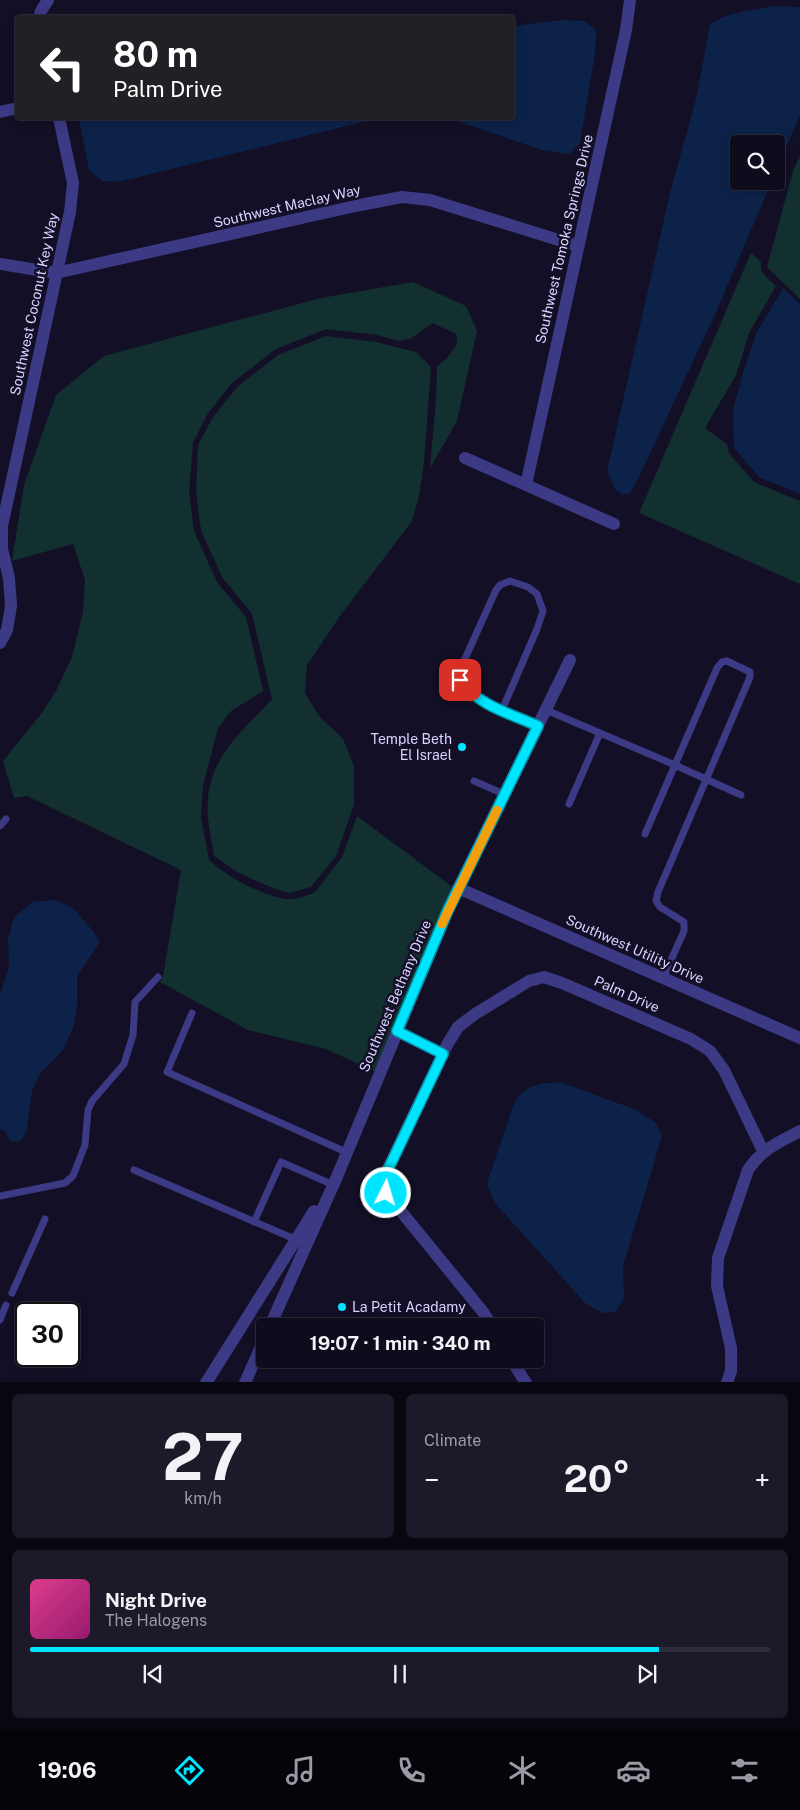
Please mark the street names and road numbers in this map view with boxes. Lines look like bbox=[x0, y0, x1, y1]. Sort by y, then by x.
street label: Southwest Tomoka Springs Drive bbox=[532, 133, 596, 345]
street label: Southwest Maclay Way bbox=[212, 181, 363, 231]
street label: Southwest Coconut Key Way bbox=[7, 211, 61, 397]
street label: Southwest Utility Drive bbox=[563, 911, 707, 987]
street label: Southwest Bethany Drive bbox=[356, 918, 434, 1074]
street label: Palm Drive bbox=[592, 973, 662, 1016]

